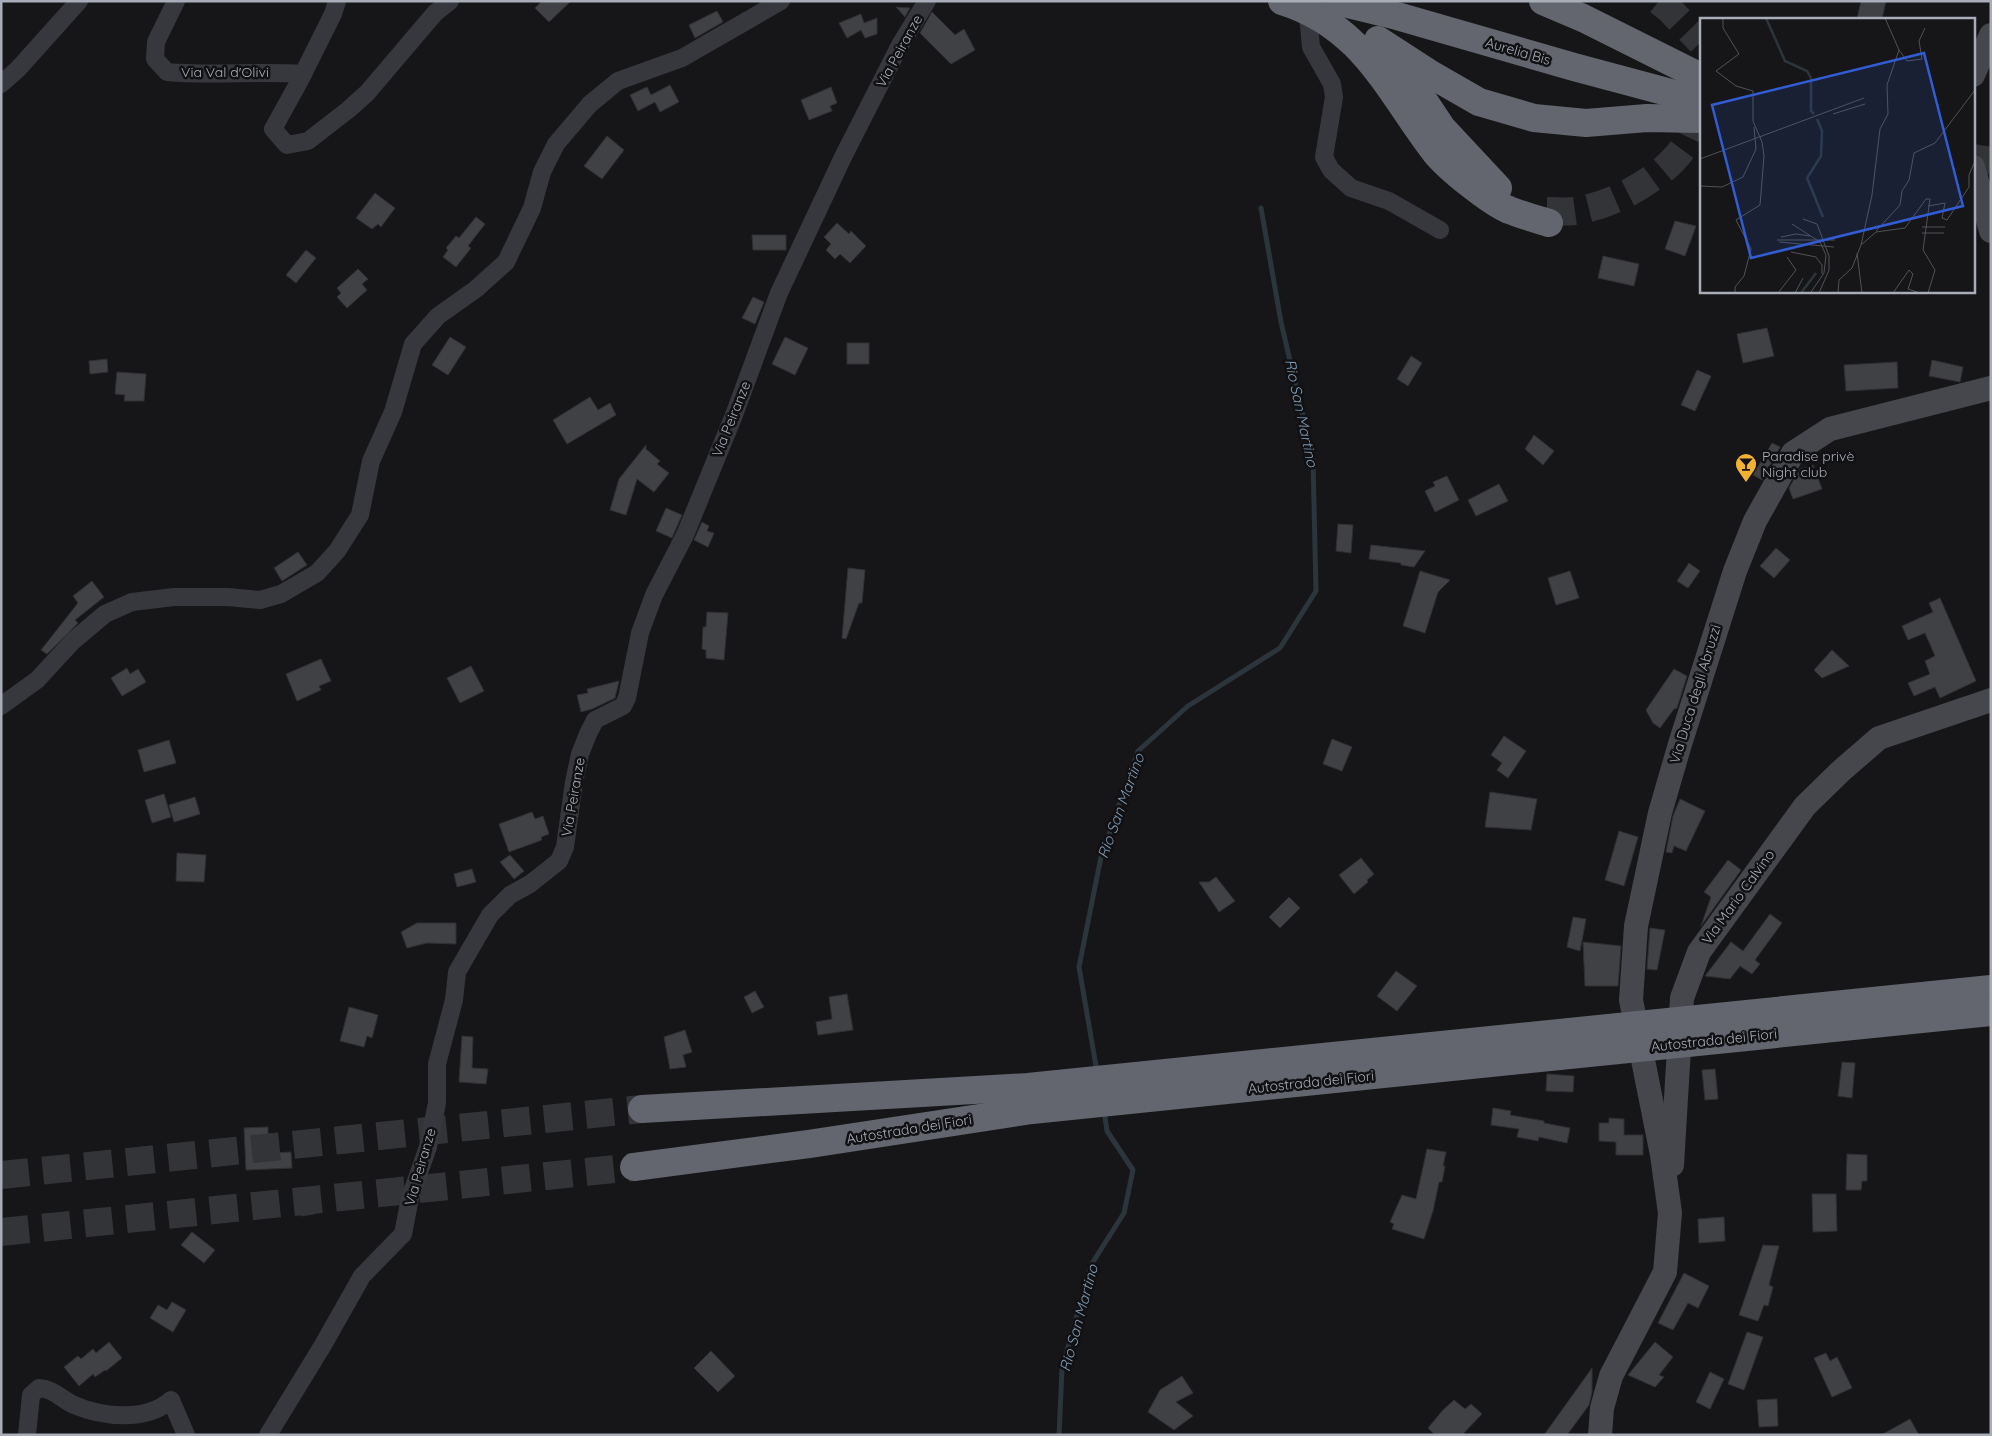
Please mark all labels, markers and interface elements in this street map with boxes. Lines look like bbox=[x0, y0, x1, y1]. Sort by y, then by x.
street label: Via Peiranze bbox=[872, 12, 926, 90]
inset map bbox=[1700, 18, 1974, 292]
street label: Aurelia Bis bbox=[1483, 33, 1553, 69]
street label: Via Val d'Olivi bbox=[181, 63, 269, 81]
water label: Rio San Martino bbox=[1281, 357, 1322, 470]
street label: Via Peiranze bbox=[708, 378, 754, 459]
place label: Paradise privè Night club bbox=[1762, 447, 1854, 481]
bar icon: Paradise privè Night club bbox=[1734, 452, 1758, 483]
street label: Via Duca degli Abruzzi bbox=[1665, 622, 1725, 766]
water label: Rio San Martino bbox=[1093, 750, 1149, 861]
street label: Via Peiranze bbox=[557, 756, 589, 838]
street label: Via Mario Calvino bbox=[1698, 846, 1778, 948]
street label: Autostrada dei Fiori bbox=[1650, 1024, 1778, 1056]
street label: Autostrada dei Fiori bbox=[1247, 1066, 1375, 1098]
street label: Autostrada dei Fiori bbox=[845, 1110, 973, 1148]
street label: Via Peiranze bbox=[400, 1126, 440, 1208]
water label: Rio San Martino bbox=[1055, 1261, 1102, 1373]

